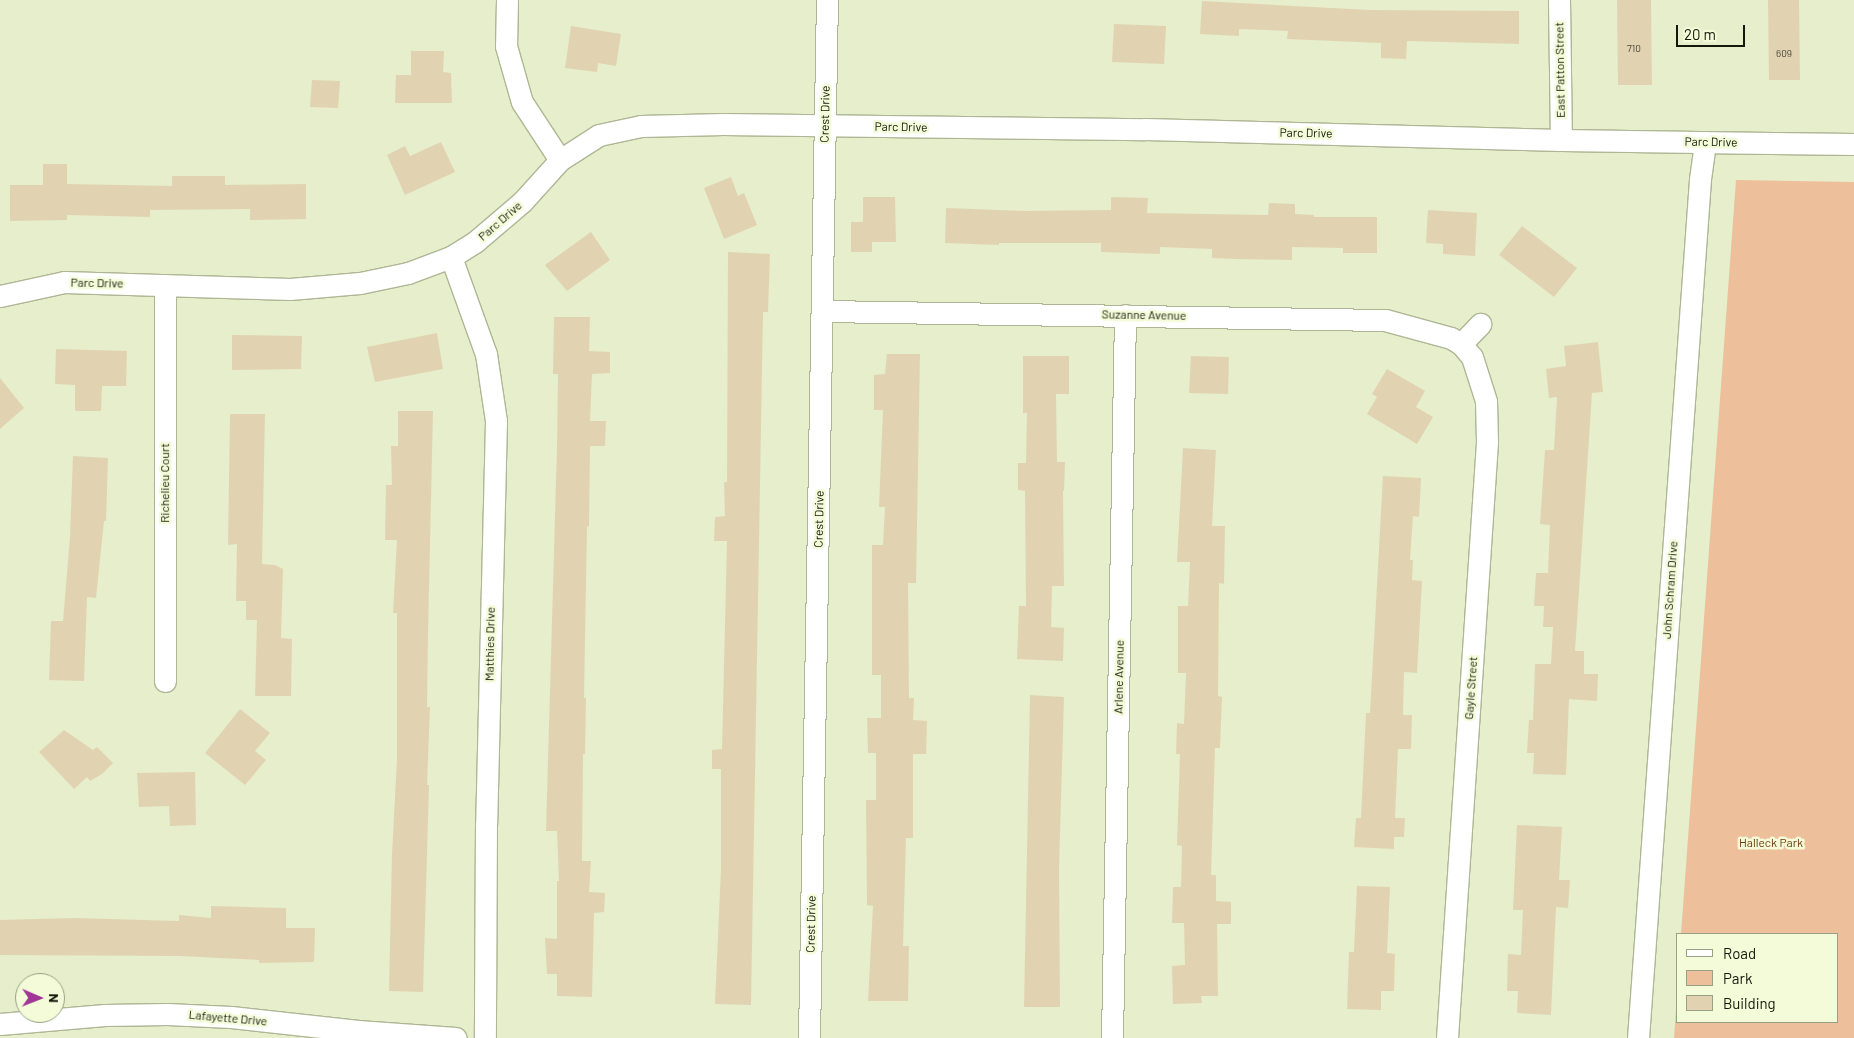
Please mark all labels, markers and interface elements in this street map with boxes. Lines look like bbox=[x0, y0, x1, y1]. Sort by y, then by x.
scale bar bbox=[1679, 15, 1748, 47]
street label: East Patton Street bbox=[1552, 22, 1568, 118]
text: 20 m bbox=[1684, 25, 1716, 43]
house number: 710 bbox=[1627, 43, 1641, 55]
house number: 609 bbox=[1776, 48, 1792, 60]
street label: Crest Drive bbox=[817, 85, 833, 143]
street label: Parc Drive bbox=[874, 119, 928, 135]
street label: Parc Drive bbox=[1279, 125, 1333, 141]
street label: Parc Drive bbox=[1684, 134, 1738, 150]
street label: Parc Drive bbox=[475, 198, 525, 244]
street label: Parc Drive bbox=[70, 275, 124, 291]
street label: Suzanne Avenue bbox=[1102, 307, 1186, 323]
street label: Richelieu Court bbox=[158, 443, 172, 523]
street label: Crest Drive bbox=[811, 490, 827, 548]
street label: John Schram Drive bbox=[1659, 541, 1681, 639]
street label: Matthies Drive bbox=[482, 607, 498, 681]
street label: Arlene Avenue bbox=[1111, 640, 1127, 714]
street label: Gayle Street bbox=[1462, 656, 1480, 720]
park label: Halleck Park bbox=[1739, 836, 1803, 850]
street label: Crest Drive bbox=[803, 895, 819, 953]
legend bbox=[1676, 933, 1839, 1023]
text: Road bbox=[1723, 944, 1756, 962]
text: Park bbox=[1723, 969, 1752, 987]
north arrow bbox=[15, 973, 65, 1023]
text: N bbox=[46, 993, 63, 1003]
text: Building bbox=[1723, 994, 1776, 1012]
street label: Lafayette Drive bbox=[188, 1007, 268, 1029]

